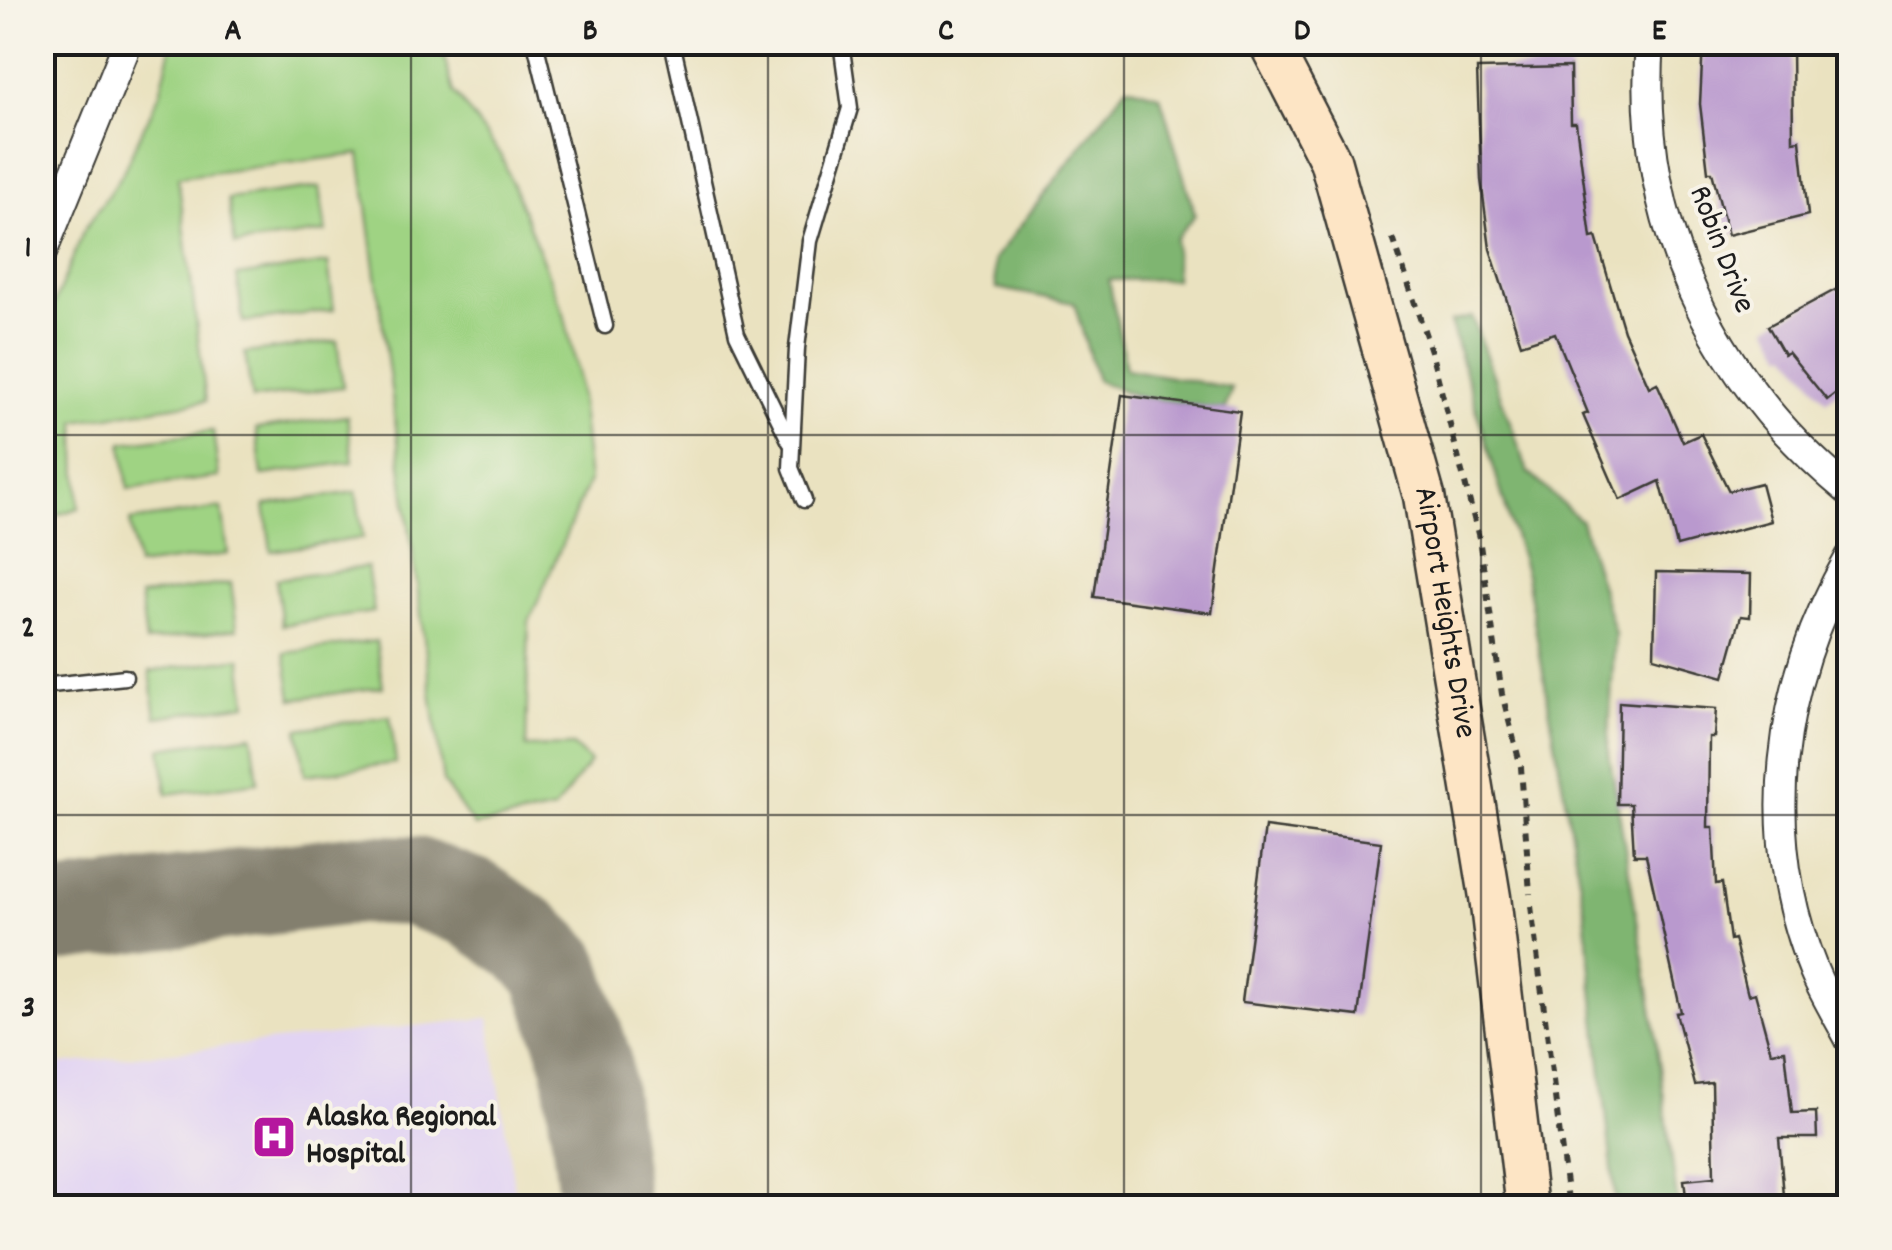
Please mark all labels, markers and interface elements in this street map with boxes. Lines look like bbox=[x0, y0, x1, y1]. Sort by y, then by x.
text: A bbox=[224, 10, 242, 56]
text: B bbox=[582, 10, 598, 56]
text: C bbox=[938, 10, 954, 56]
text: D bbox=[1294, 10, 1311, 56]
text: E bbox=[1652, 10, 1667, 56]
street label: Robin Drive bbox=[1675, 180, 1765, 320]
text: 1 bbox=[24, 227, 32, 273]
street label: Airport Heights Drive bbox=[1399, 481, 1487, 742]
text: 2 bbox=[21, 607, 35, 653]
text: 3 bbox=[21, 987, 35, 1033]
place label: Alaska Regional Hospital bbox=[306, 1096, 497, 1179]
hospital icon: Alaska Regional Hospital bbox=[251, 1114, 297, 1160]

